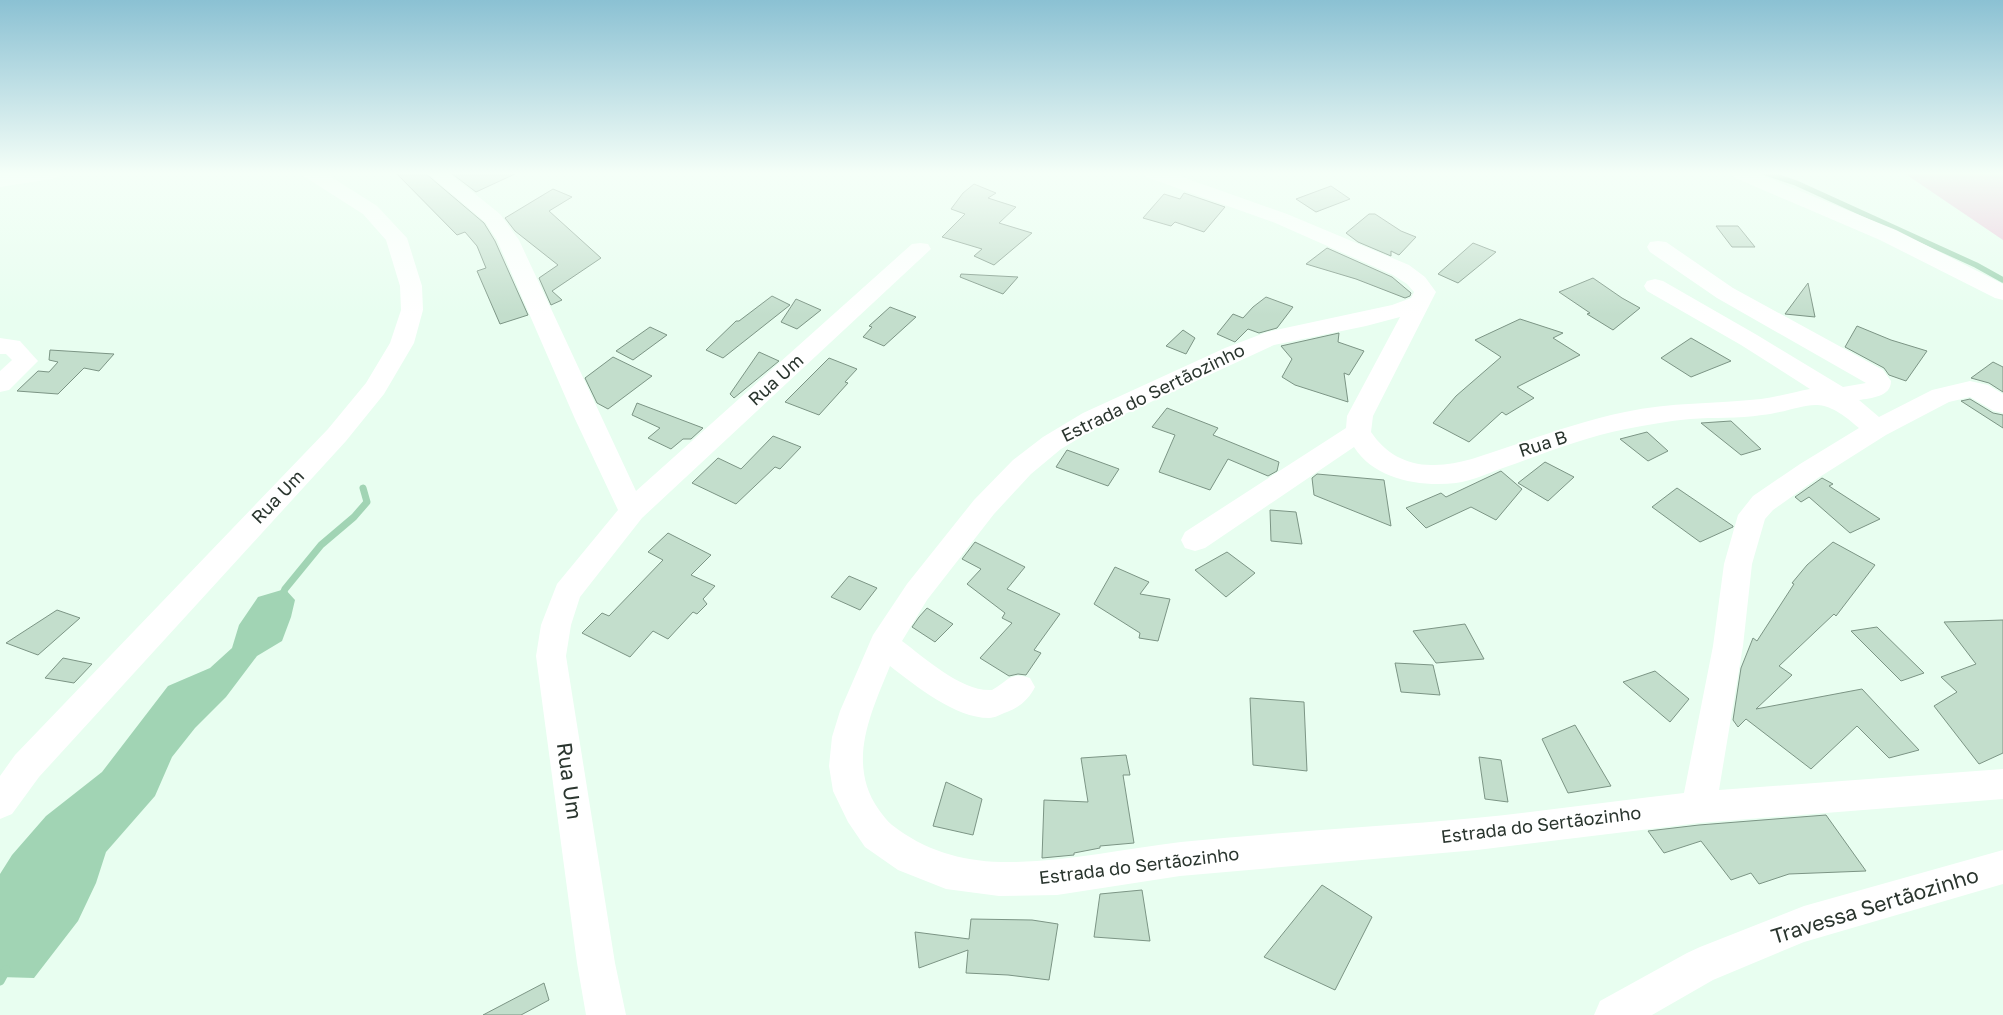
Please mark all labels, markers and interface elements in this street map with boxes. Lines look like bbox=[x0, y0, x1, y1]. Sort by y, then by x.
street label: Estrada do Sertãozinho bbox=[1057, 338, 1248, 446]
street label: Rua Um bbox=[743, 349, 807, 410]
street label: Rua B bbox=[1516, 425, 1570, 461]
street label: Rua Um bbox=[246, 465, 308, 528]
street label: Rua Um bbox=[552, 741, 588, 821]
street label: Estrada do Sertãozinho bbox=[1440, 801, 1642, 847]
street label: Estrada do Sertãozinho bbox=[1038, 842, 1240, 888]
street label: Travessa Sertãozinho bbox=[1768, 861, 1981, 949]

